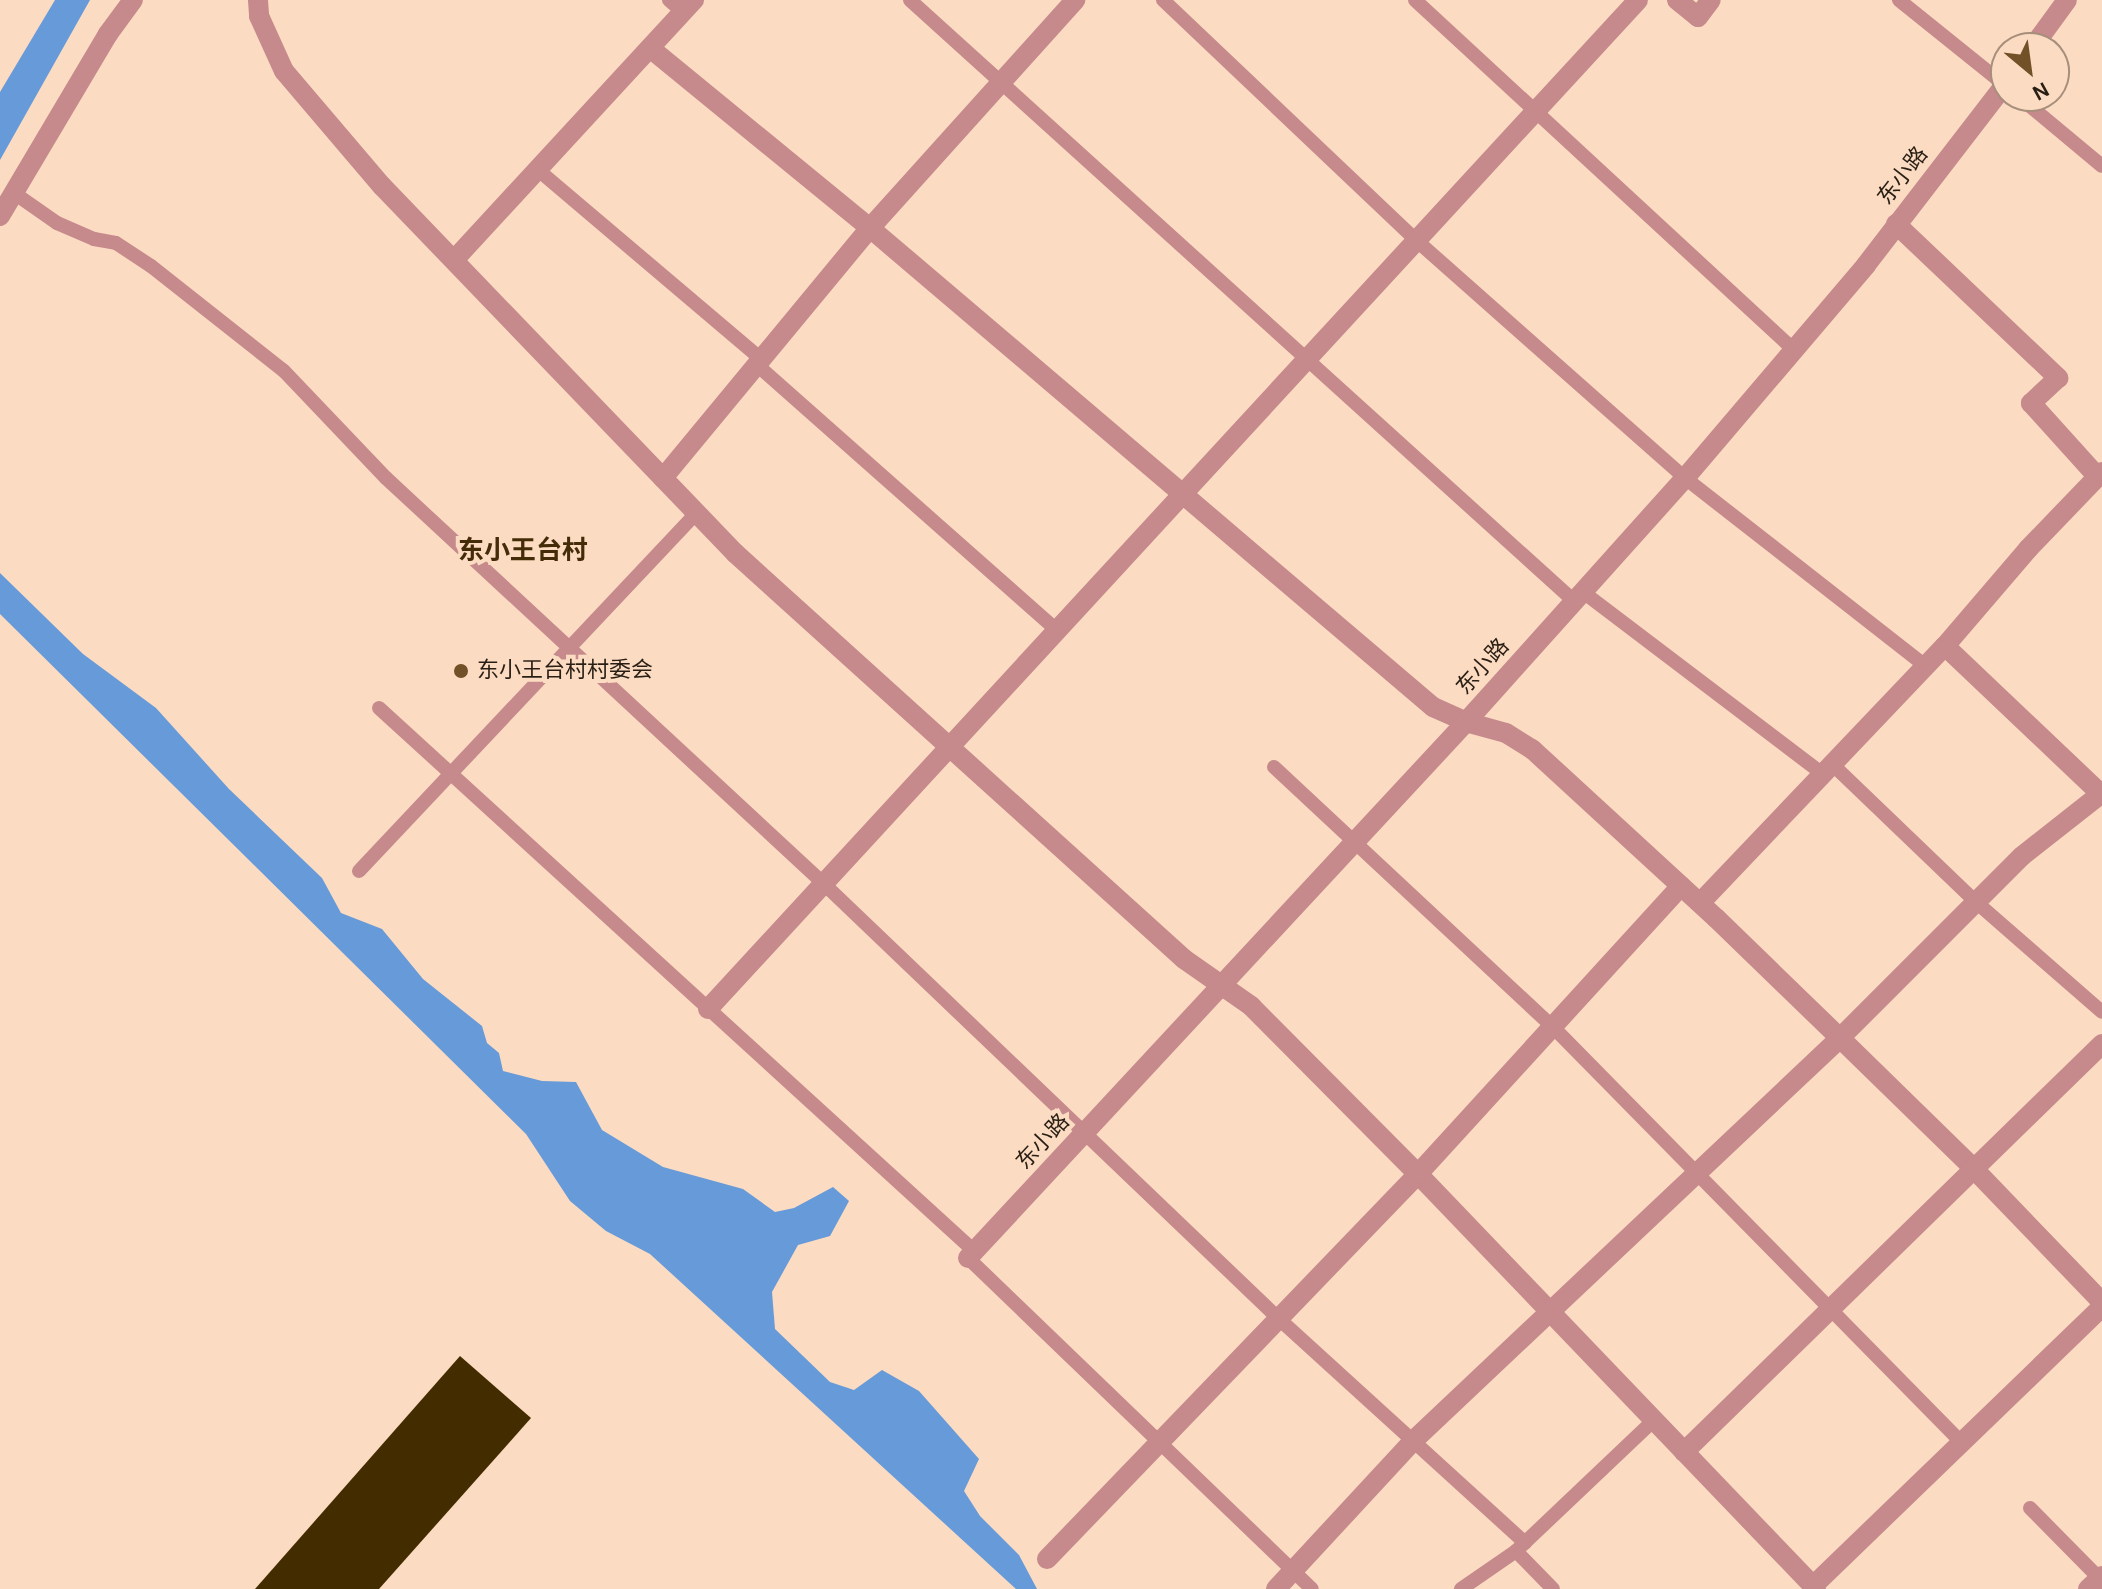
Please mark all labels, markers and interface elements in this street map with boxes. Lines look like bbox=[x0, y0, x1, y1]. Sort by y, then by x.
north arrow bbox=[1990, 32, 2070, 112]
text: N bbox=[2027, 76, 2054, 106]
street label: 东小路 bbox=[1872, 142, 1934, 210]
district label: 东小王台村 bbox=[458, 535, 588, 567]
street label: 东小路 bbox=[1451, 634, 1515, 700]
place label: 东小王台村村委会 bbox=[477, 658, 653, 684]
marker: 东小王台村村委会 bbox=[452, 662, 470, 680]
street label: 东小路 bbox=[1011, 1109, 1075, 1175]

